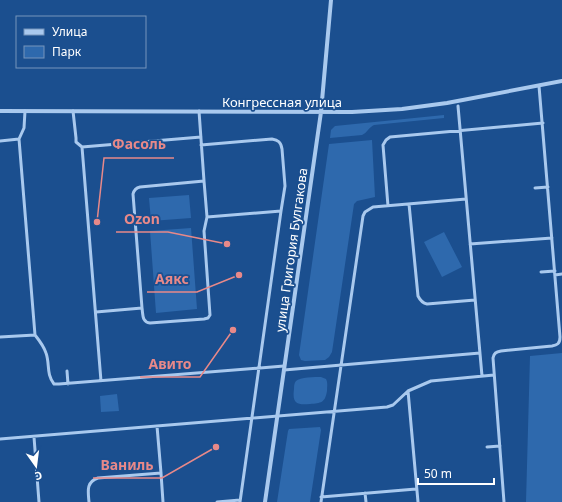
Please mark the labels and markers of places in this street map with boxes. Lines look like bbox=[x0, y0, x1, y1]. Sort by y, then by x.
callout: Фасоль bbox=[104, 132, 174, 158]
callout: Ozon bbox=[116, 206, 168, 232]
callout: Аякс bbox=[147, 266, 197, 292]
callout: Авито bbox=[140, 351, 200, 377]
callout: Ваниль bbox=[93, 452, 162, 478]

